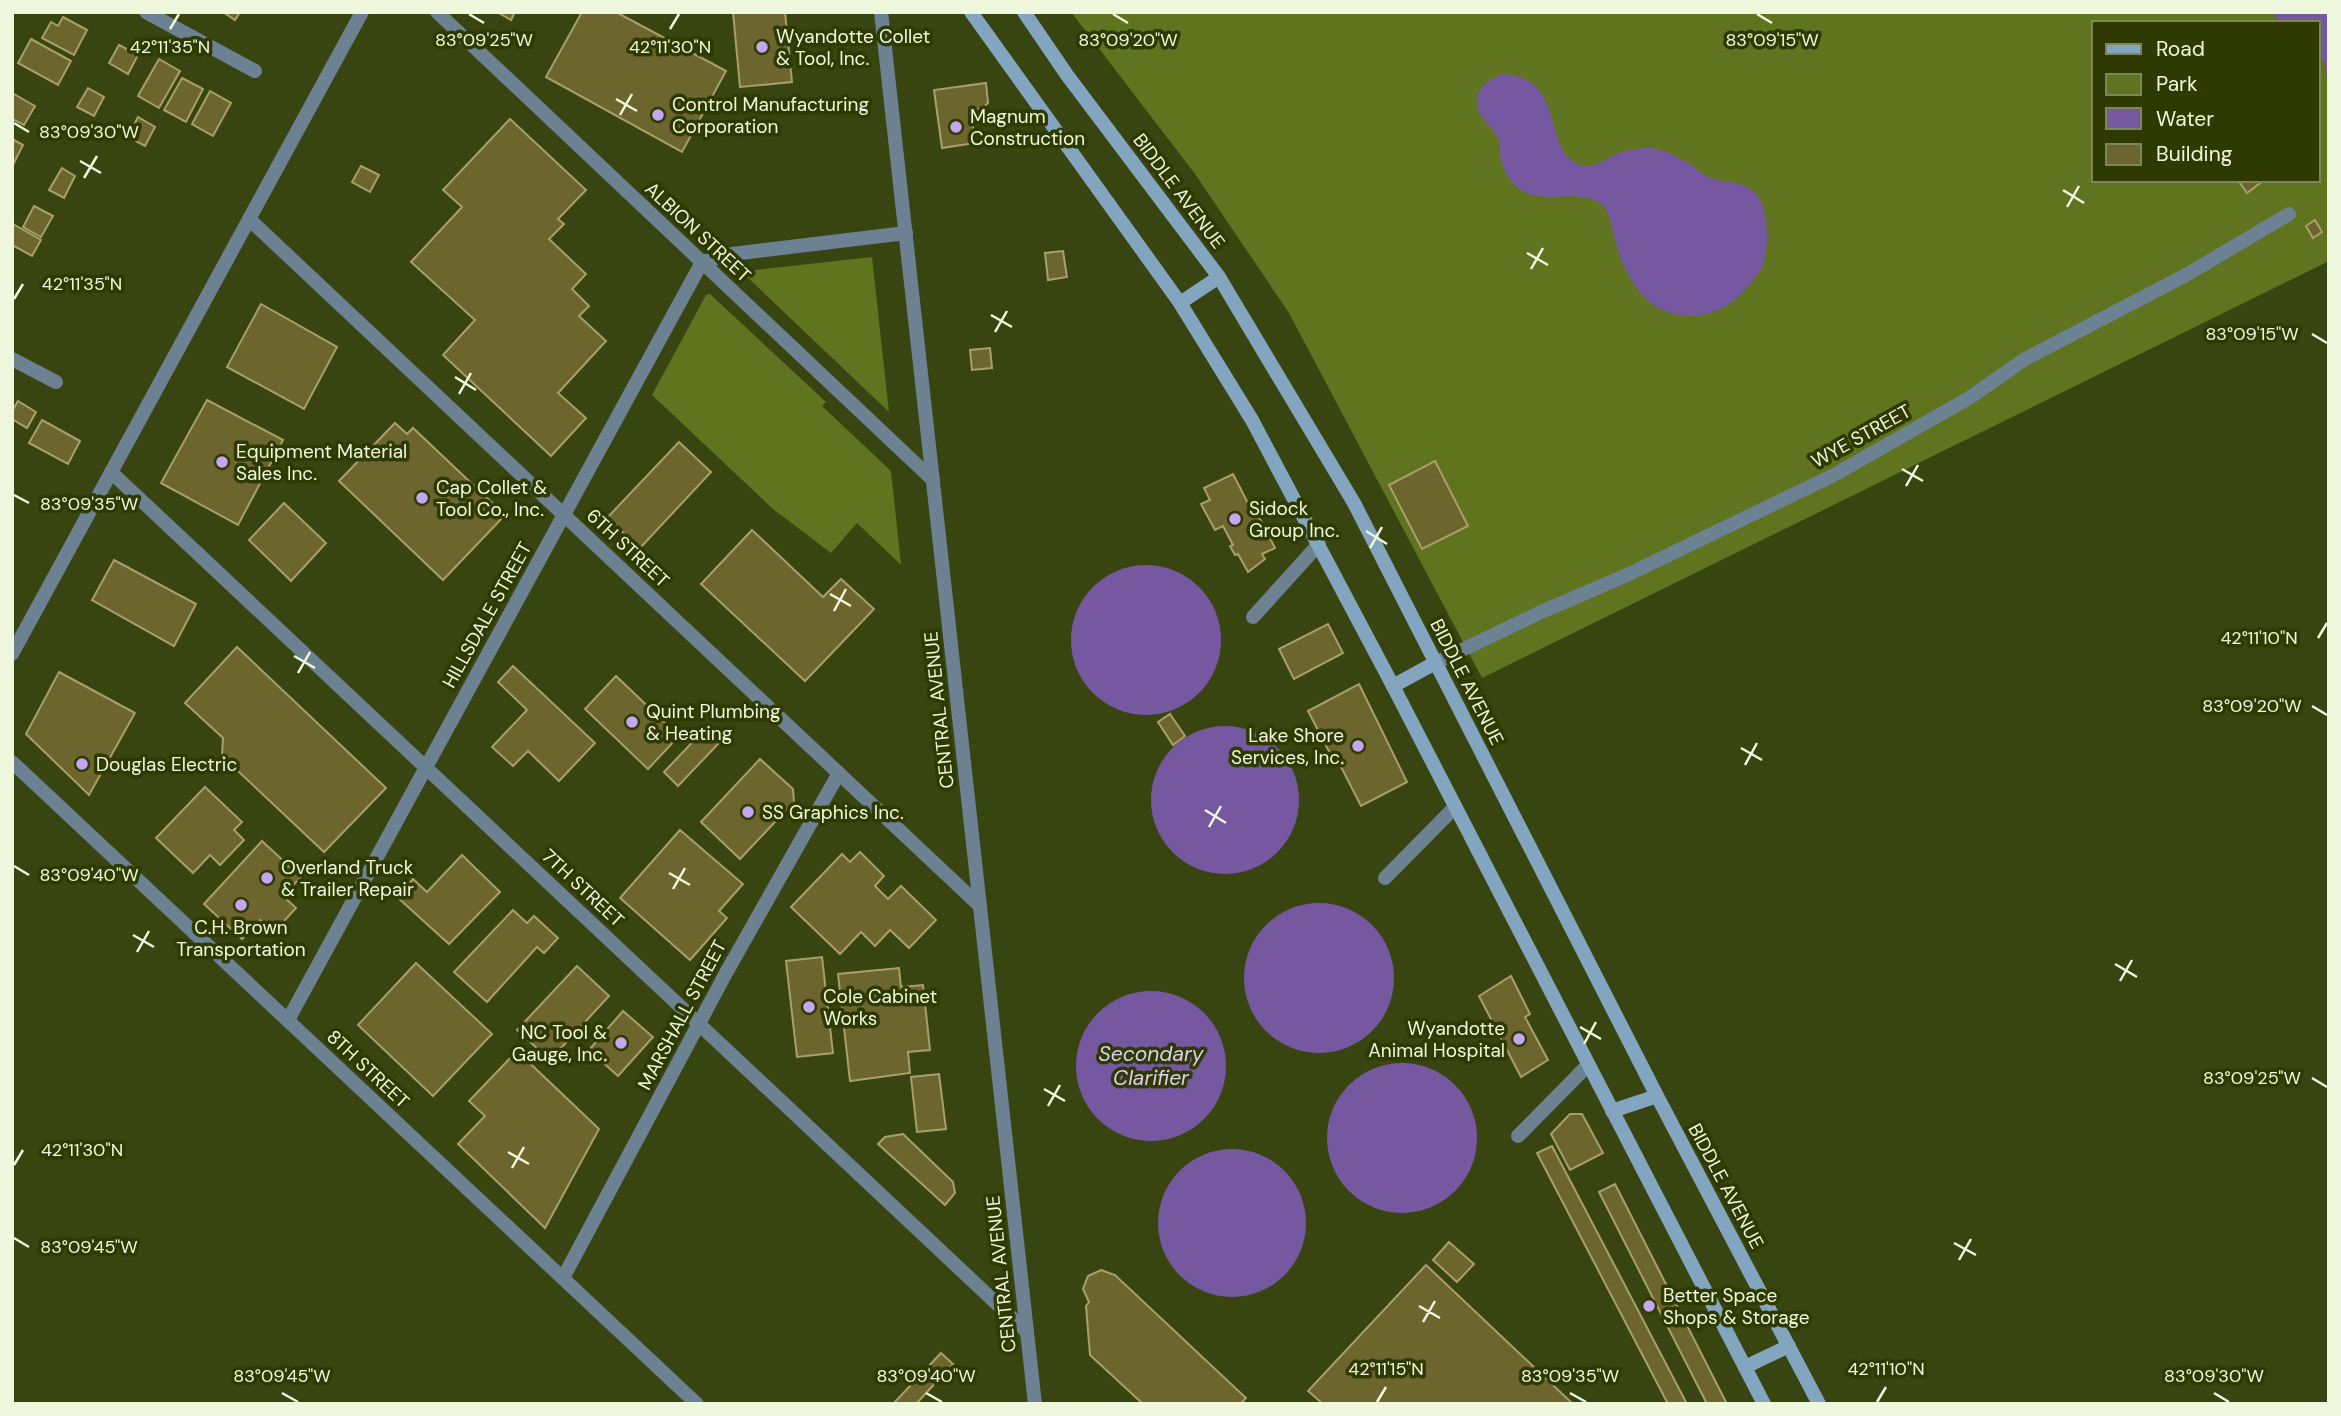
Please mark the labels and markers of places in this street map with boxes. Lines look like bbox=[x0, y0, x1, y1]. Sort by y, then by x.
place label: Wyandotte Collet & Tool, Inc. bbox=[776, 24, 930, 71]
marker: Wyandotte Collet & Tool, Inc. bbox=[754, 39, 770, 55]
place label: Control Manufacturing Corporation bbox=[672, 92, 869, 139]
place label: Magnum Construction bbox=[970, 104, 1085, 151]
marker: Control Manufacturing Corporation bbox=[650, 107, 666, 123]
marker: Magnum Construction bbox=[948, 119, 964, 135]
place label: Equipment Material Sales Inc. bbox=[236, 439, 407, 486]
marker: Equipment Material Sales Inc. bbox=[214, 454, 230, 470]
place label: Cap Collet & Tool Co., Inc. bbox=[436, 475, 547, 522]
marker: Cap Collet & Tool Co., Inc. bbox=[414, 490, 430, 506]
place label: Sidock Group Inc. bbox=[1249, 496, 1339, 543]
marker: Sidock Group Inc. bbox=[1227, 511, 1243, 527]
place label: Quint Plumbing & Heating bbox=[646, 699, 781, 746]
marker: Quint Plumbing & Heating bbox=[624, 714, 640, 730]
place label: Lake Shore Services, Inc. bbox=[1231, 723, 1344, 770]
marker: Lake Shore Services, Inc. bbox=[1350, 738, 1366, 754]
place label: Douglas Electric bbox=[96, 752, 237, 777]
marker: Douglas Electric bbox=[74, 756, 90, 772]
place label: SS Graphics Inc. bbox=[762, 800, 904, 825]
marker: SS Graphics Inc. bbox=[740, 804, 756, 820]
place label: Overland Truck & Trailer Repair bbox=[281, 855, 414, 902]
marker: Overland Truck & Trailer Repair bbox=[259, 870, 275, 886]
marker: C.H. Brown Transportation bbox=[233, 897, 249, 913]
place label: C.H. Brown Transportation bbox=[176, 915, 306, 962]
place label: Cole Cabinet Works bbox=[823, 984, 937, 1031]
marker: Cole Cabinet Works bbox=[801, 999, 817, 1015]
place label: Wyandotte Animal Hospital bbox=[1368, 1016, 1505, 1063]
place label: NC Tool & Gauge, Inc. bbox=[512, 1020, 607, 1067]
marker: Wyandotte Animal Hospital bbox=[1511, 1031, 1527, 1047]
marker: NC Tool & Gauge, Inc. bbox=[613, 1035, 629, 1051]
place label: Better Space Shops & Storage bbox=[1663, 1283, 1810, 1330]
marker: Better Space Shops & Storage bbox=[1641, 1298, 1657, 1314]

